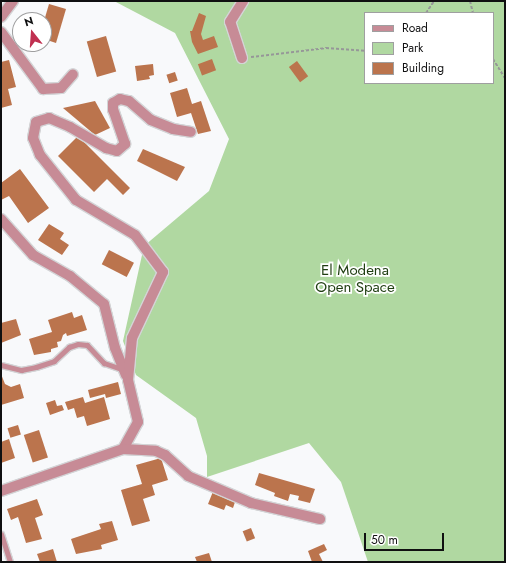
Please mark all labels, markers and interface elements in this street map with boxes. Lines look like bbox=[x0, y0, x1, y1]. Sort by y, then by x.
north arrow bbox=[12, 12, 52, 52]
legend bbox=[364, 12, 494, 84]
text: N bbox=[22, 13, 35, 30]
text: Road bbox=[402, 19, 428, 37]
text: Park bbox=[402, 39, 423, 57]
text: Building bbox=[402, 59, 444, 77]
park label: El Modena Open Space bbox=[315, 261, 395, 296]
scale bar bbox=[366, 525, 446, 551]
text: 50 m bbox=[371, 531, 398, 549]

